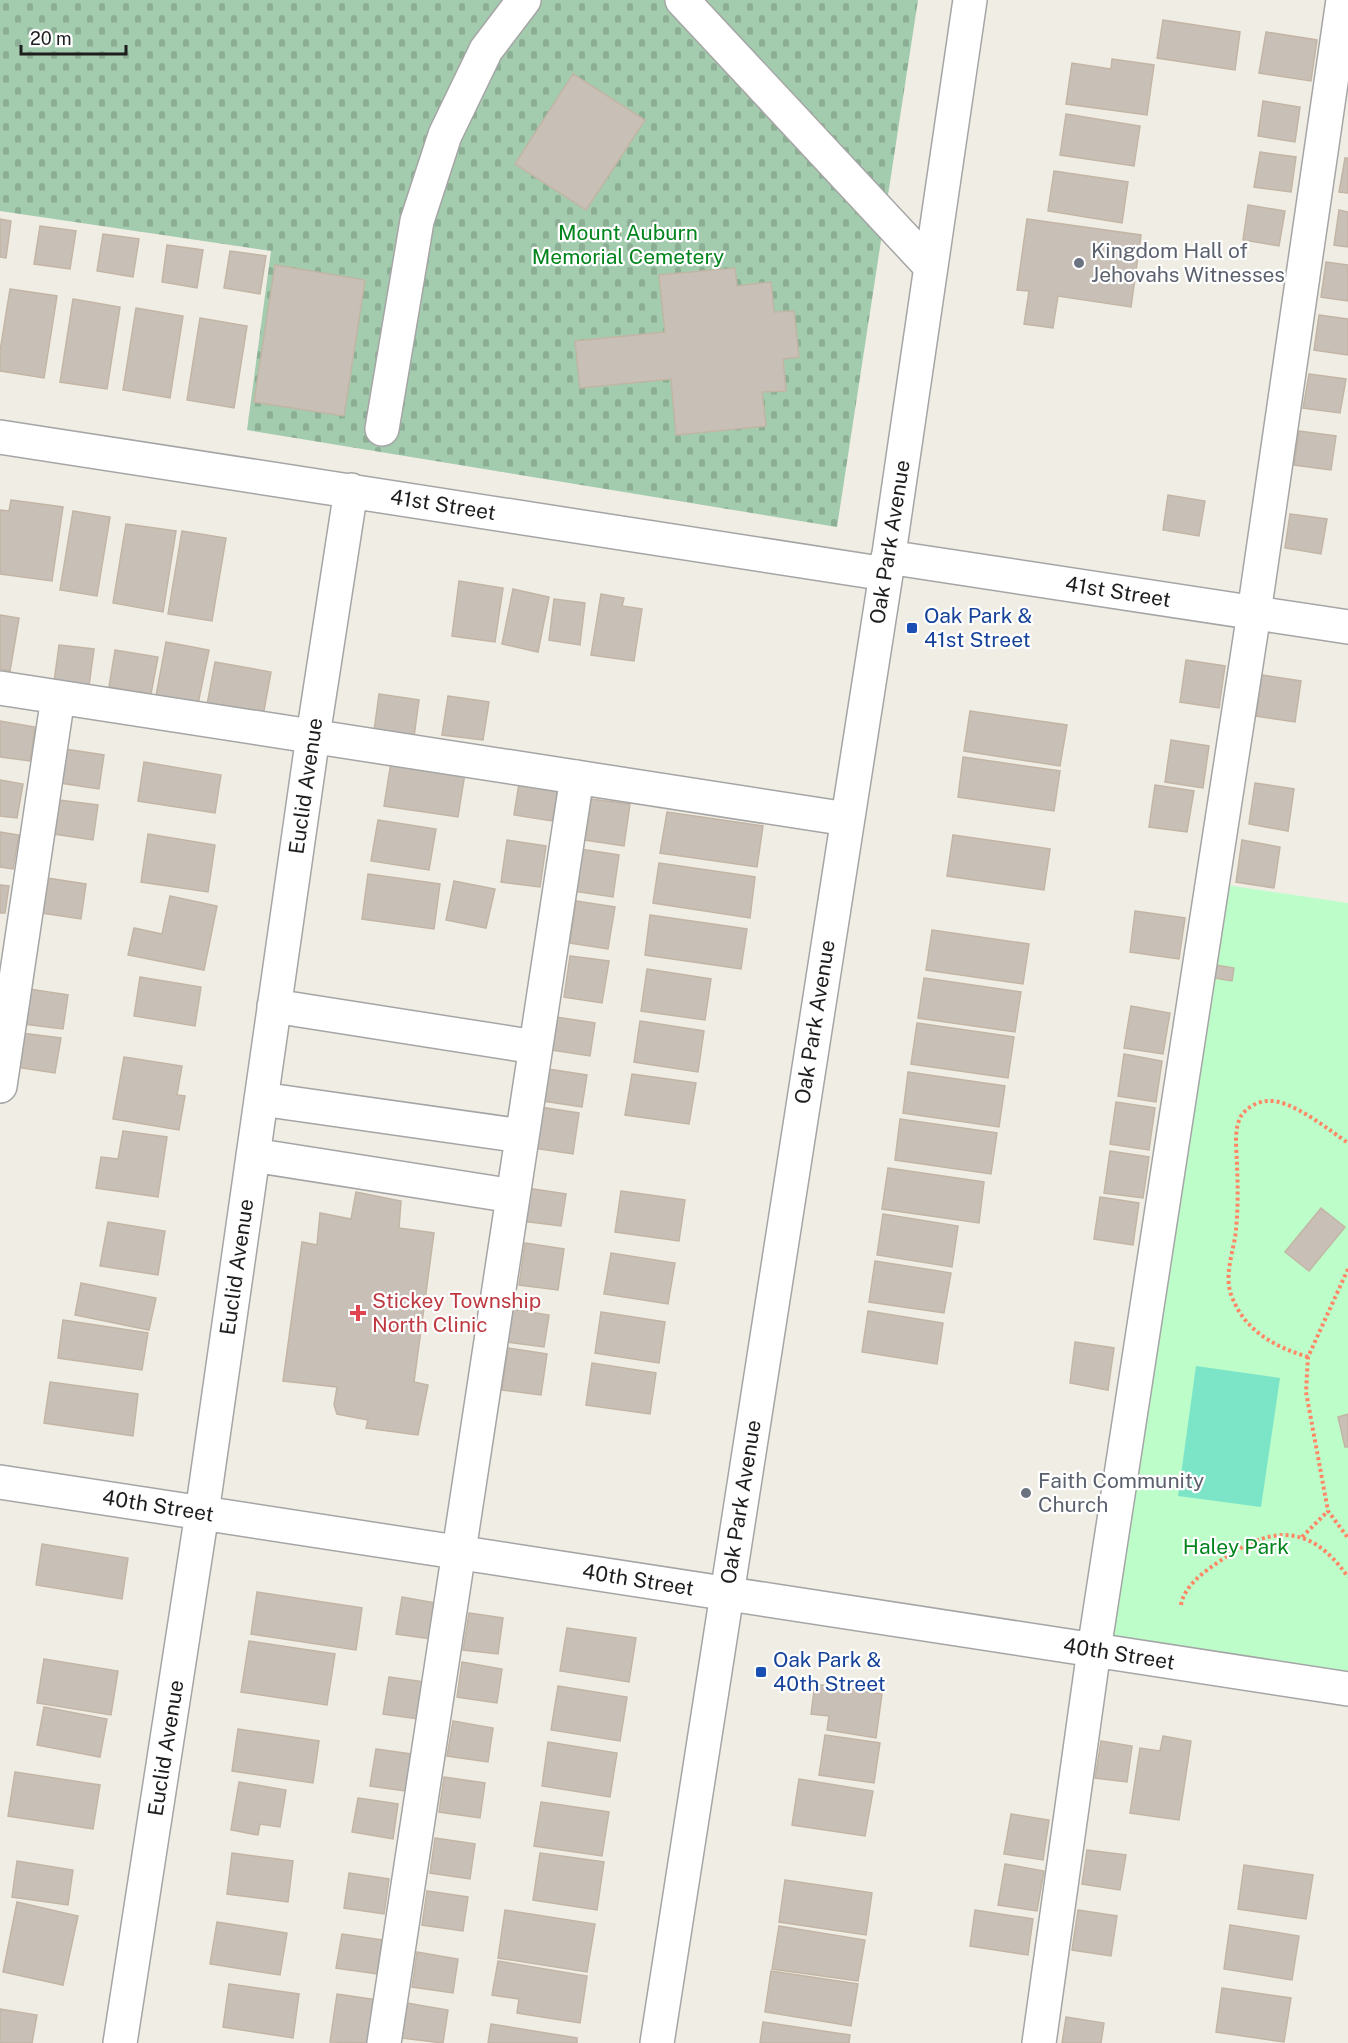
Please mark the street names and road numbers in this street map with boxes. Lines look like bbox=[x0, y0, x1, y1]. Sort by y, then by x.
street label: Oak Park Avenue bbox=[864, 458, 915, 626]
street label: 41st Street bbox=[388, 484, 498, 525]
street label: 41st Street bbox=[1063, 571, 1173, 612]
street label: Euclid Avenue bbox=[284, 716, 327, 856]
street label: Oak Park Avenue bbox=[789, 938, 840, 1106]
street label: Euclid Avenue bbox=[215, 1197, 258, 1337]
street label: Oak Park Avenue bbox=[715, 1418, 766, 1586]
street label: 40th Street bbox=[100, 1484, 216, 1527]
street label: 40th Street bbox=[580, 1558, 696, 1601]
street label: 40th Street bbox=[1061, 1632, 1177, 1675]
street label: Euclid Avenue bbox=[142, 1678, 189, 1818]

